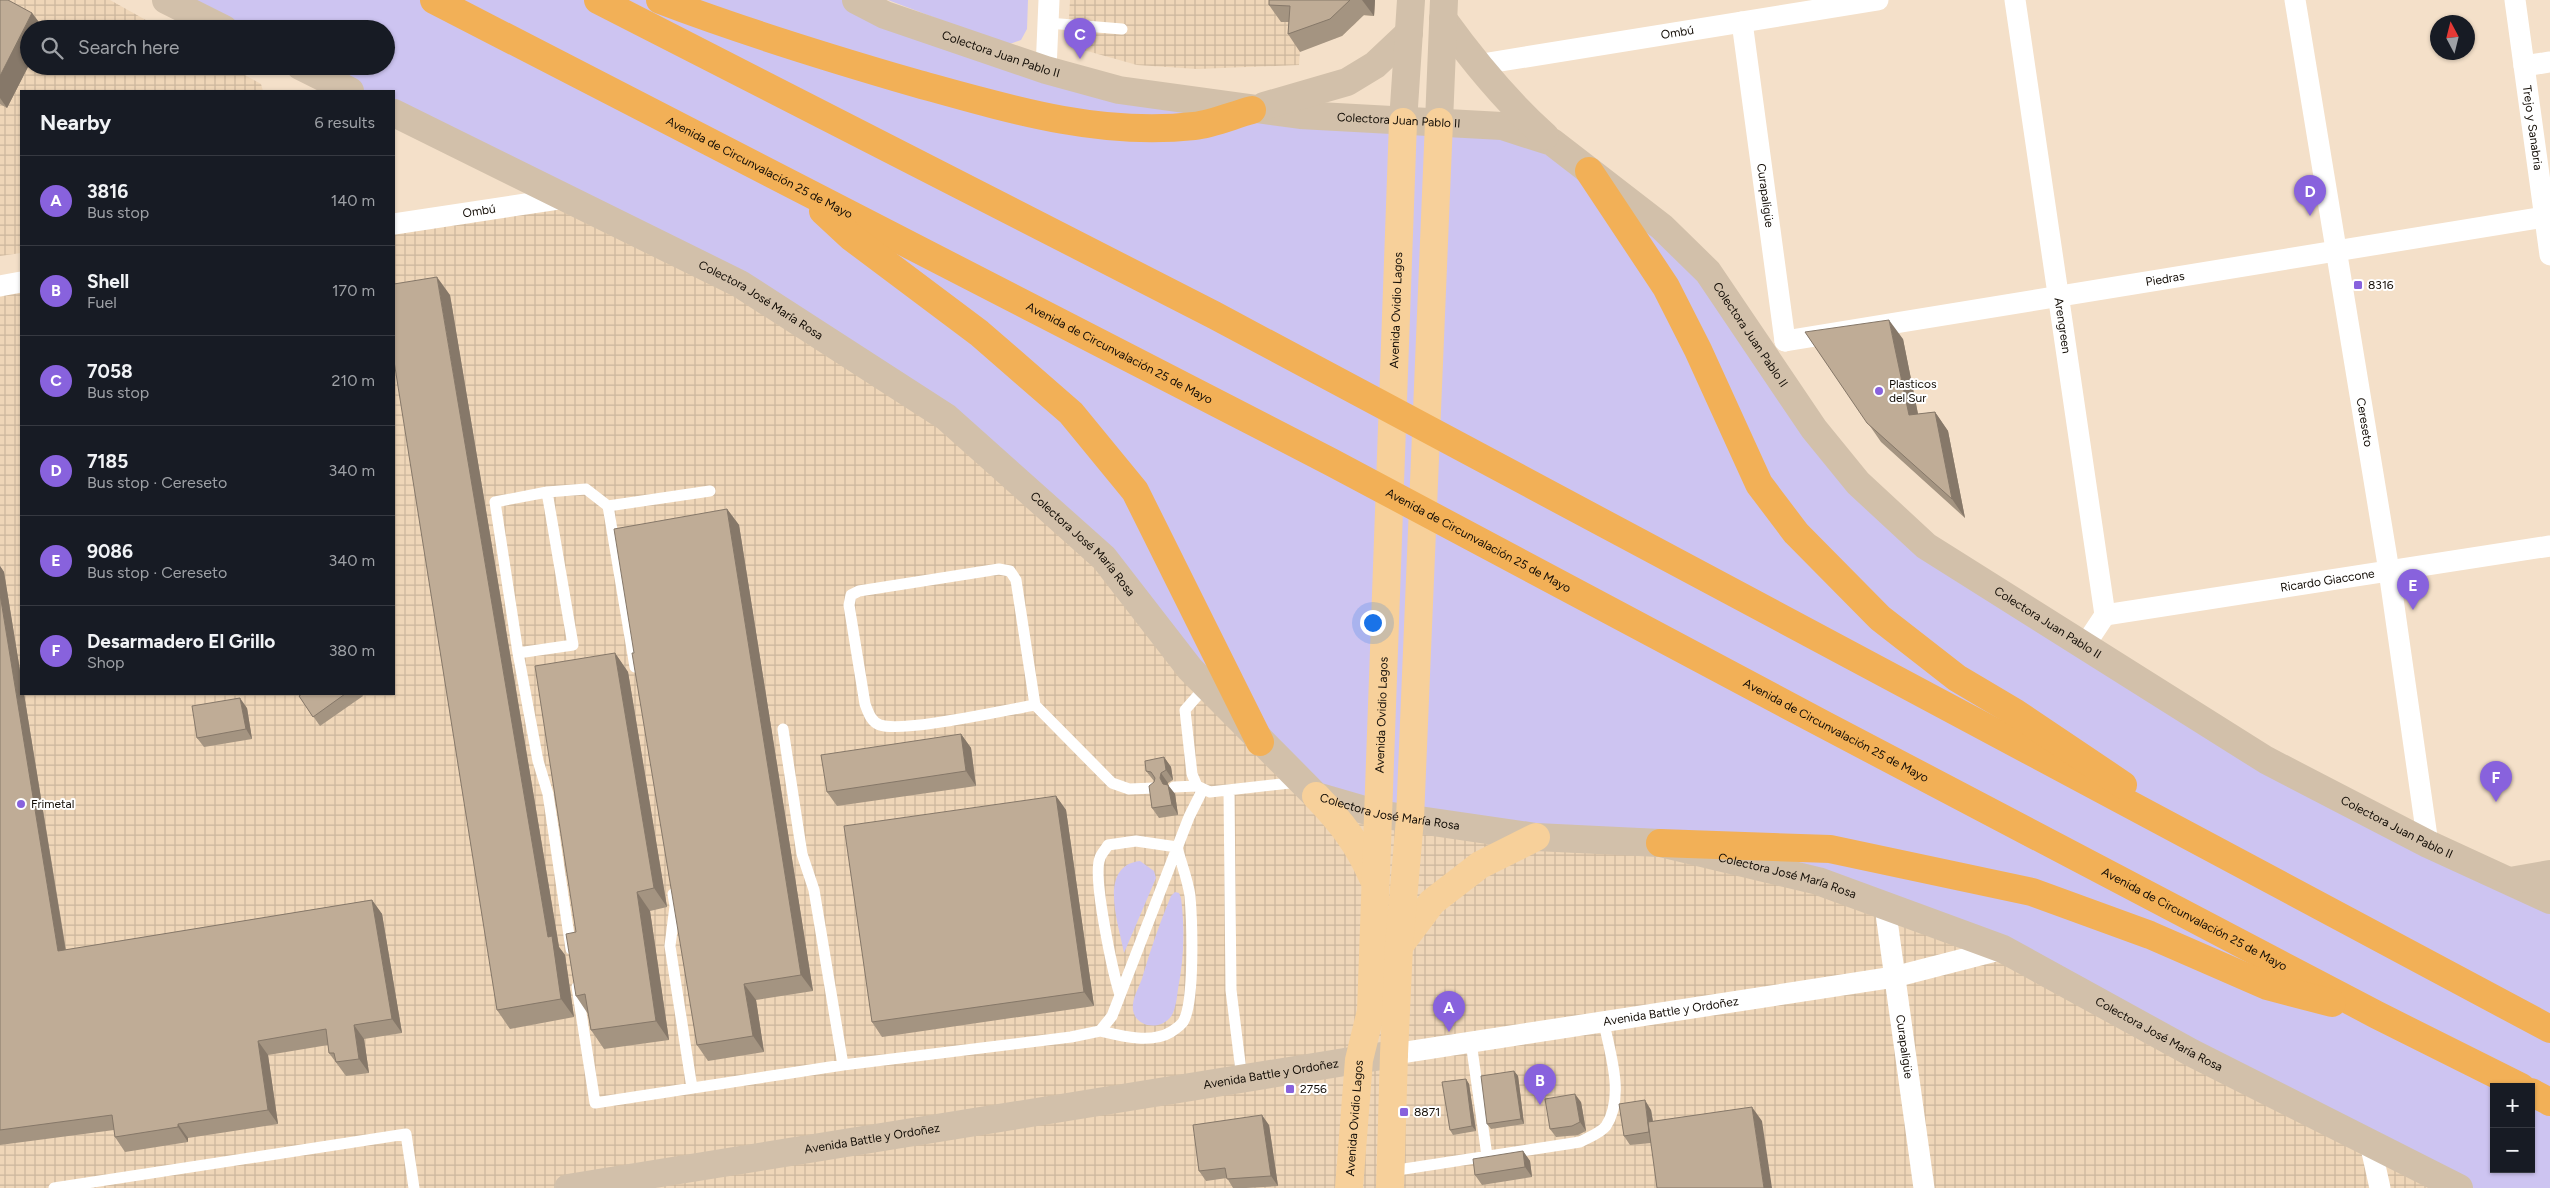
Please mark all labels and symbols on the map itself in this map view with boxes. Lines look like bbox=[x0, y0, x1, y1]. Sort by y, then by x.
north arrow bbox=[2430, 15, 2475, 60]
pin: C bbox=[1064, 18, 1096, 59]
street label: Ombú bbox=[1660, 23, 1695, 42]
street label: Colectora Juan Pablo II bbox=[940, 28, 1061, 80]
street label: Trejo y Sanabria bbox=[2520, 84, 2545, 171]
street label: Colectora Juan Pablo II bbox=[1336, 110, 1461, 131]
street label: Avenida de Circunvalación 25 de Mayo bbox=[664, 114, 855, 221]
street label: Curapaligüe bbox=[1754, 163, 1777, 229]
pin: D bbox=[2294, 175, 2326, 216]
street label: Ombú bbox=[462, 202, 497, 220]
street label: Avenida Ovidio Lagos bbox=[1387, 251, 1405, 369]
street label: Colectora José María Rosa bbox=[696, 258, 826, 343]
street label: Piedras bbox=[2145, 269, 2186, 289]
place label: 8316 bbox=[2368, 278, 2394, 292]
street label: Colectora Juan Pablo II bbox=[1710, 279, 1791, 390]
marker: 8316 bbox=[2352, 279, 2364, 291]
street label: Arengreen bbox=[2052, 297, 2074, 355]
street label: Avenida de Circunvalación 25 de Mayo bbox=[1024, 299, 1215, 407]
place label: Plasticos del Sur bbox=[1889, 377, 1937, 405]
marker: Plasticos del Sur bbox=[1873, 385, 1885, 397]
street label: Cereseto bbox=[2354, 397, 2375, 448]
street label: Avenida de Circunvalación 25 de Mayo bbox=[1383, 486, 1573, 595]
street label: Colectora José María Rosa bbox=[1028, 489, 1138, 599]
street label: Ricardo Giaccone bbox=[2279, 566, 2376, 595]
pin: E bbox=[2397, 569, 2429, 610]
street label: Colectora Juan Pablo II bbox=[1992, 584, 2104, 662]
your location bbox=[1360, 610, 1386, 636]
street label: Avenida Ovidio Lagos bbox=[1373, 656, 1391, 773]
street label: Avenida de Circunvalación 25 de Mayo bbox=[1741, 676, 1931, 785]
pin: F bbox=[2480, 761, 2512, 802]
street label: Colectora José María Rosa bbox=[1318, 791, 1461, 833]
street label: Colectora Juan Pablo II bbox=[2338, 793, 2455, 861]
place label: Frimetal bbox=[31, 797, 74, 811]
marker: Frimetal bbox=[15, 798, 27, 810]
street label: Colectora José María Rosa bbox=[1717, 850, 1858, 901]
street label: Avenida de Circunvalación 25 de Mayo bbox=[2099, 865, 2290, 974]
pin: A bbox=[1433, 991, 1465, 1032]
street label: Avenida Battle y Ordoñez bbox=[1602, 994, 1740, 1029]
street label: Colectora José María Rosa bbox=[2093, 994, 2225, 1074]
street label: Curapaligüe bbox=[1893, 1014, 1916, 1080]
street label: Avenida Battle y Ordoñez bbox=[1202, 1056, 1340, 1092]
street label: Avenida Ovidio Lagos bbox=[1343, 1059, 1366, 1177]
pin: B bbox=[1524, 1064, 1556, 1105]
place label: 2756 bbox=[1300, 1082, 1327, 1096]
marker: 2756 bbox=[1284, 1083, 1296, 1095]
place label: 8871 bbox=[1414, 1105, 1440, 1119]
marker: 8871 bbox=[1398, 1106, 1410, 1118]
street label: Avenida Battle y Ordoñez bbox=[803, 1121, 941, 1157]

